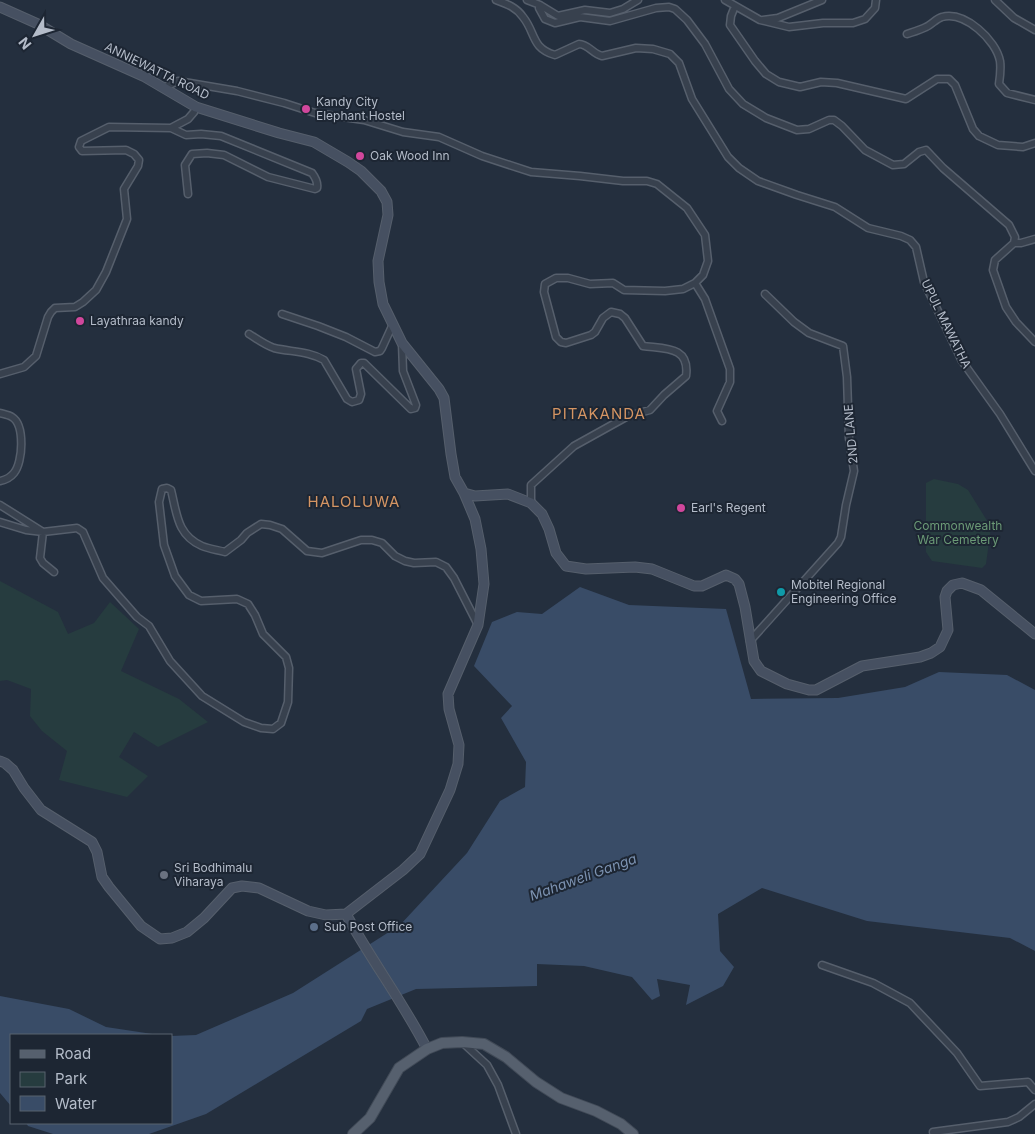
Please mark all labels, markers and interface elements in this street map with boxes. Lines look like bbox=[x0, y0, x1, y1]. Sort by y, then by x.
north arrow bbox=[10, 10, 60, 60]
text: N bbox=[15, 34, 34, 53]
street label: ANNIEWATTA ROAD bbox=[102, 39, 212, 102]
place label: Kandy City Elephant Hostel bbox=[316, 94, 405, 123]
marker: Kandy City Elephant Hostel bbox=[300, 103, 312, 115]
place label: Oak Wood Inn bbox=[370, 148, 450, 163]
marker: Oak Wood Inn bbox=[354, 150, 366, 162]
street label: UPUL MAWATHA bbox=[918, 277, 975, 371]
place label: Layathraa kandy bbox=[90, 313, 184, 328]
marker: Layathraa kandy bbox=[74, 315, 86, 327]
district label: PITAKANDA bbox=[552, 404, 646, 423]
street label: 2ND LANE bbox=[840, 404, 861, 464]
district label: HALOLUWA bbox=[308, 492, 400, 511]
place label: Earl's Regent bbox=[691, 500, 766, 515]
marker: Earl's Regent bbox=[675, 502, 687, 514]
park label: Commonwealth War Cemetery bbox=[914, 518, 1002, 547]
place label: Mobitel Regional Engineering Office bbox=[791, 577, 896, 606]
marker: Mobitel Regional Engineering Office bbox=[775, 586, 787, 598]
water label: Mahaweli Ganga bbox=[527, 849, 639, 904]
place label: Sri Bodhimalu Viharaya bbox=[174, 860, 252, 889]
marker: Sri Bodhimalu Viharaya bbox=[158, 869, 170, 881]
place label: Sub Post Office bbox=[324, 919, 412, 934]
marker: Sub Post Office bbox=[308, 921, 320, 933]
legend bbox=[10, 1034, 172, 1124]
text: Road bbox=[55, 1044, 91, 1063]
text: Park bbox=[55, 1069, 88, 1088]
text: Water bbox=[55, 1094, 97, 1113]

